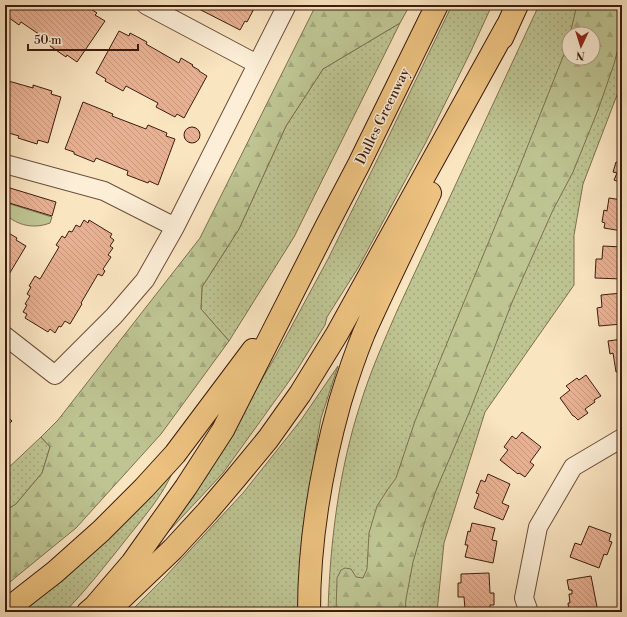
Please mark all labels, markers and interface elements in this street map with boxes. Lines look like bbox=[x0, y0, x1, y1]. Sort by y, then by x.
scale bar bbox=[28, 26, 138, 52]
north arrow bbox=[561, 26, 601, 66]
text: 50 m bbox=[34, 33, 62, 48]
text: N bbox=[575, 48, 585, 62]
street label: Dulles Greenway bbox=[352, 65, 414, 168]

